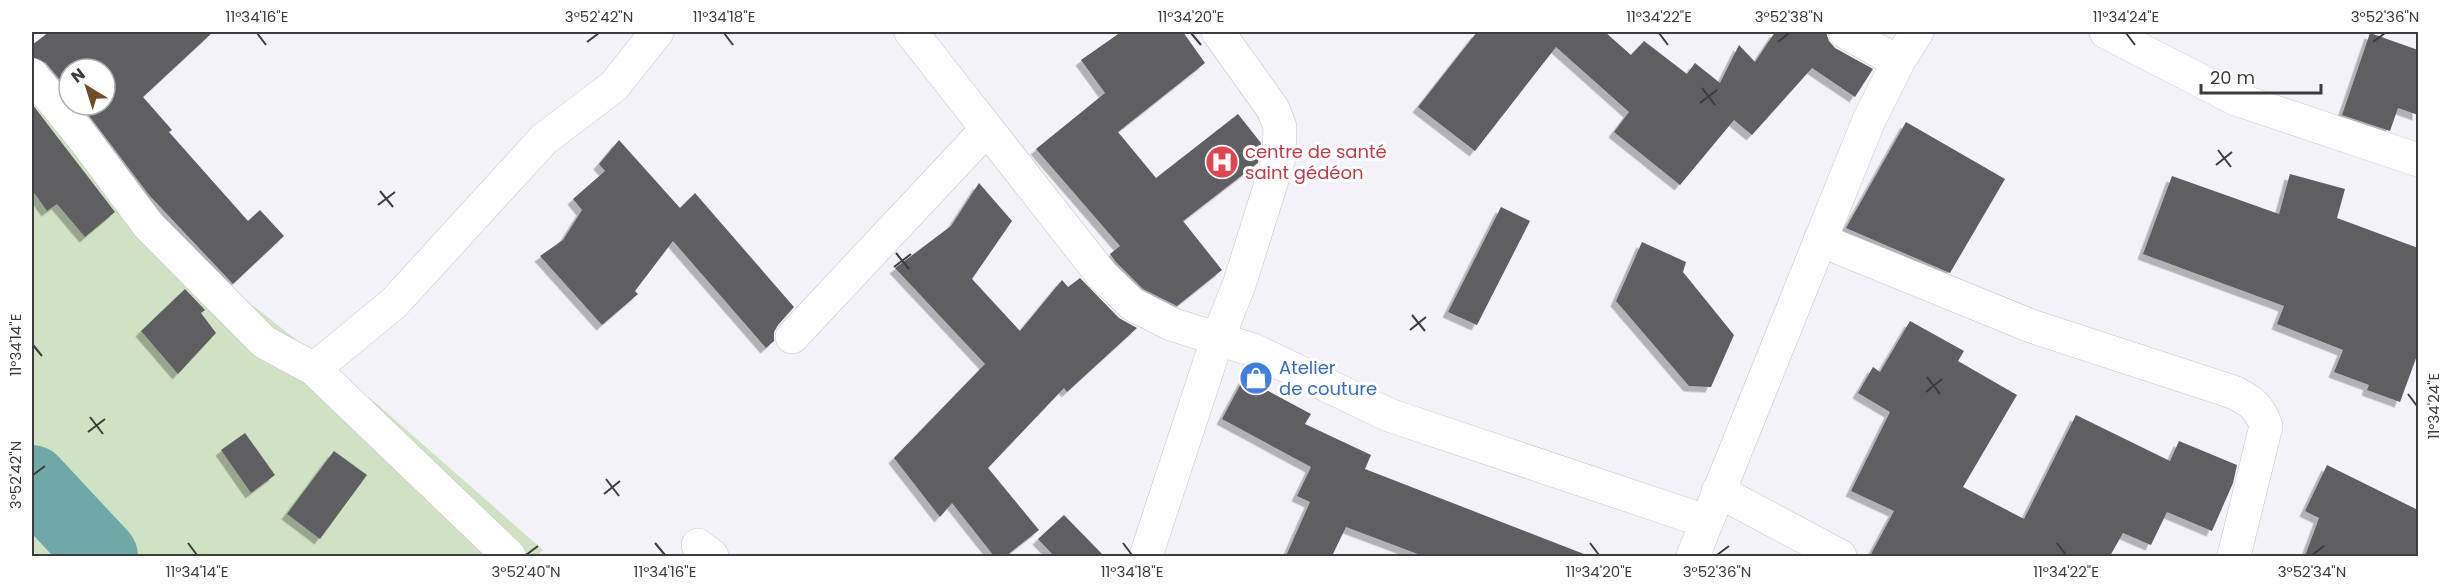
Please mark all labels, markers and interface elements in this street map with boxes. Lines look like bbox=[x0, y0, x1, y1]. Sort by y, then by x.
text: 11°34'16"E bbox=[226, 6, 288, 27]
text: 3°52'42"N bbox=[565, 6, 633, 27]
text: 11°34'18"E bbox=[693, 6, 755, 27]
text: 11°34'20"E bbox=[1158, 6, 1224, 27]
text: 11°34'22"E bbox=[1626, 6, 1692, 27]
text: 3°52'38"N bbox=[1755, 6, 1823, 27]
text: 11°34'24"E bbox=[2093, 6, 2159, 27]
text: 3°52'36"N bbox=[2351, 6, 2419, 27]
north arrow bbox=[57, 57, 117, 117]
scale bar bbox=[2201, 57, 2321, 95]
text: N bbox=[66, 63, 90, 88]
text: 20 m bbox=[2210, 65, 2255, 90]
place label: centre de santé saint gédéon bbox=[1245, 139, 1387, 185]
hospital icon: centre de santé saint gédéon bbox=[1204, 144, 1240, 180]
text: 11°34'14"E bbox=[5, 314, 26, 376]
place label: Atelier de couture bbox=[1279, 355, 1377, 401]
shop icon: Atelier de couture bbox=[1238, 360, 1274, 396]
text: 11°34'24"E bbox=[2423, 373, 2444, 439]
text: 3°52'42"N bbox=[5, 441, 26, 509]
text: 11°34'14"E bbox=[166, 561, 228, 582]
text: 3°52'40"N bbox=[491, 561, 561, 582]
text: 11°34'16"E bbox=[634, 561, 696, 582]
text: 11°34'18"E bbox=[1101, 561, 1163, 582]
text: 11°34'20"E bbox=[1566, 561, 1632, 582]
text: 3°52'36"N bbox=[1683, 561, 1751, 582]
text: 11°34'22"E bbox=[2033, 561, 2099, 582]
text: 3°52'34"N bbox=[2278, 561, 2346, 582]

